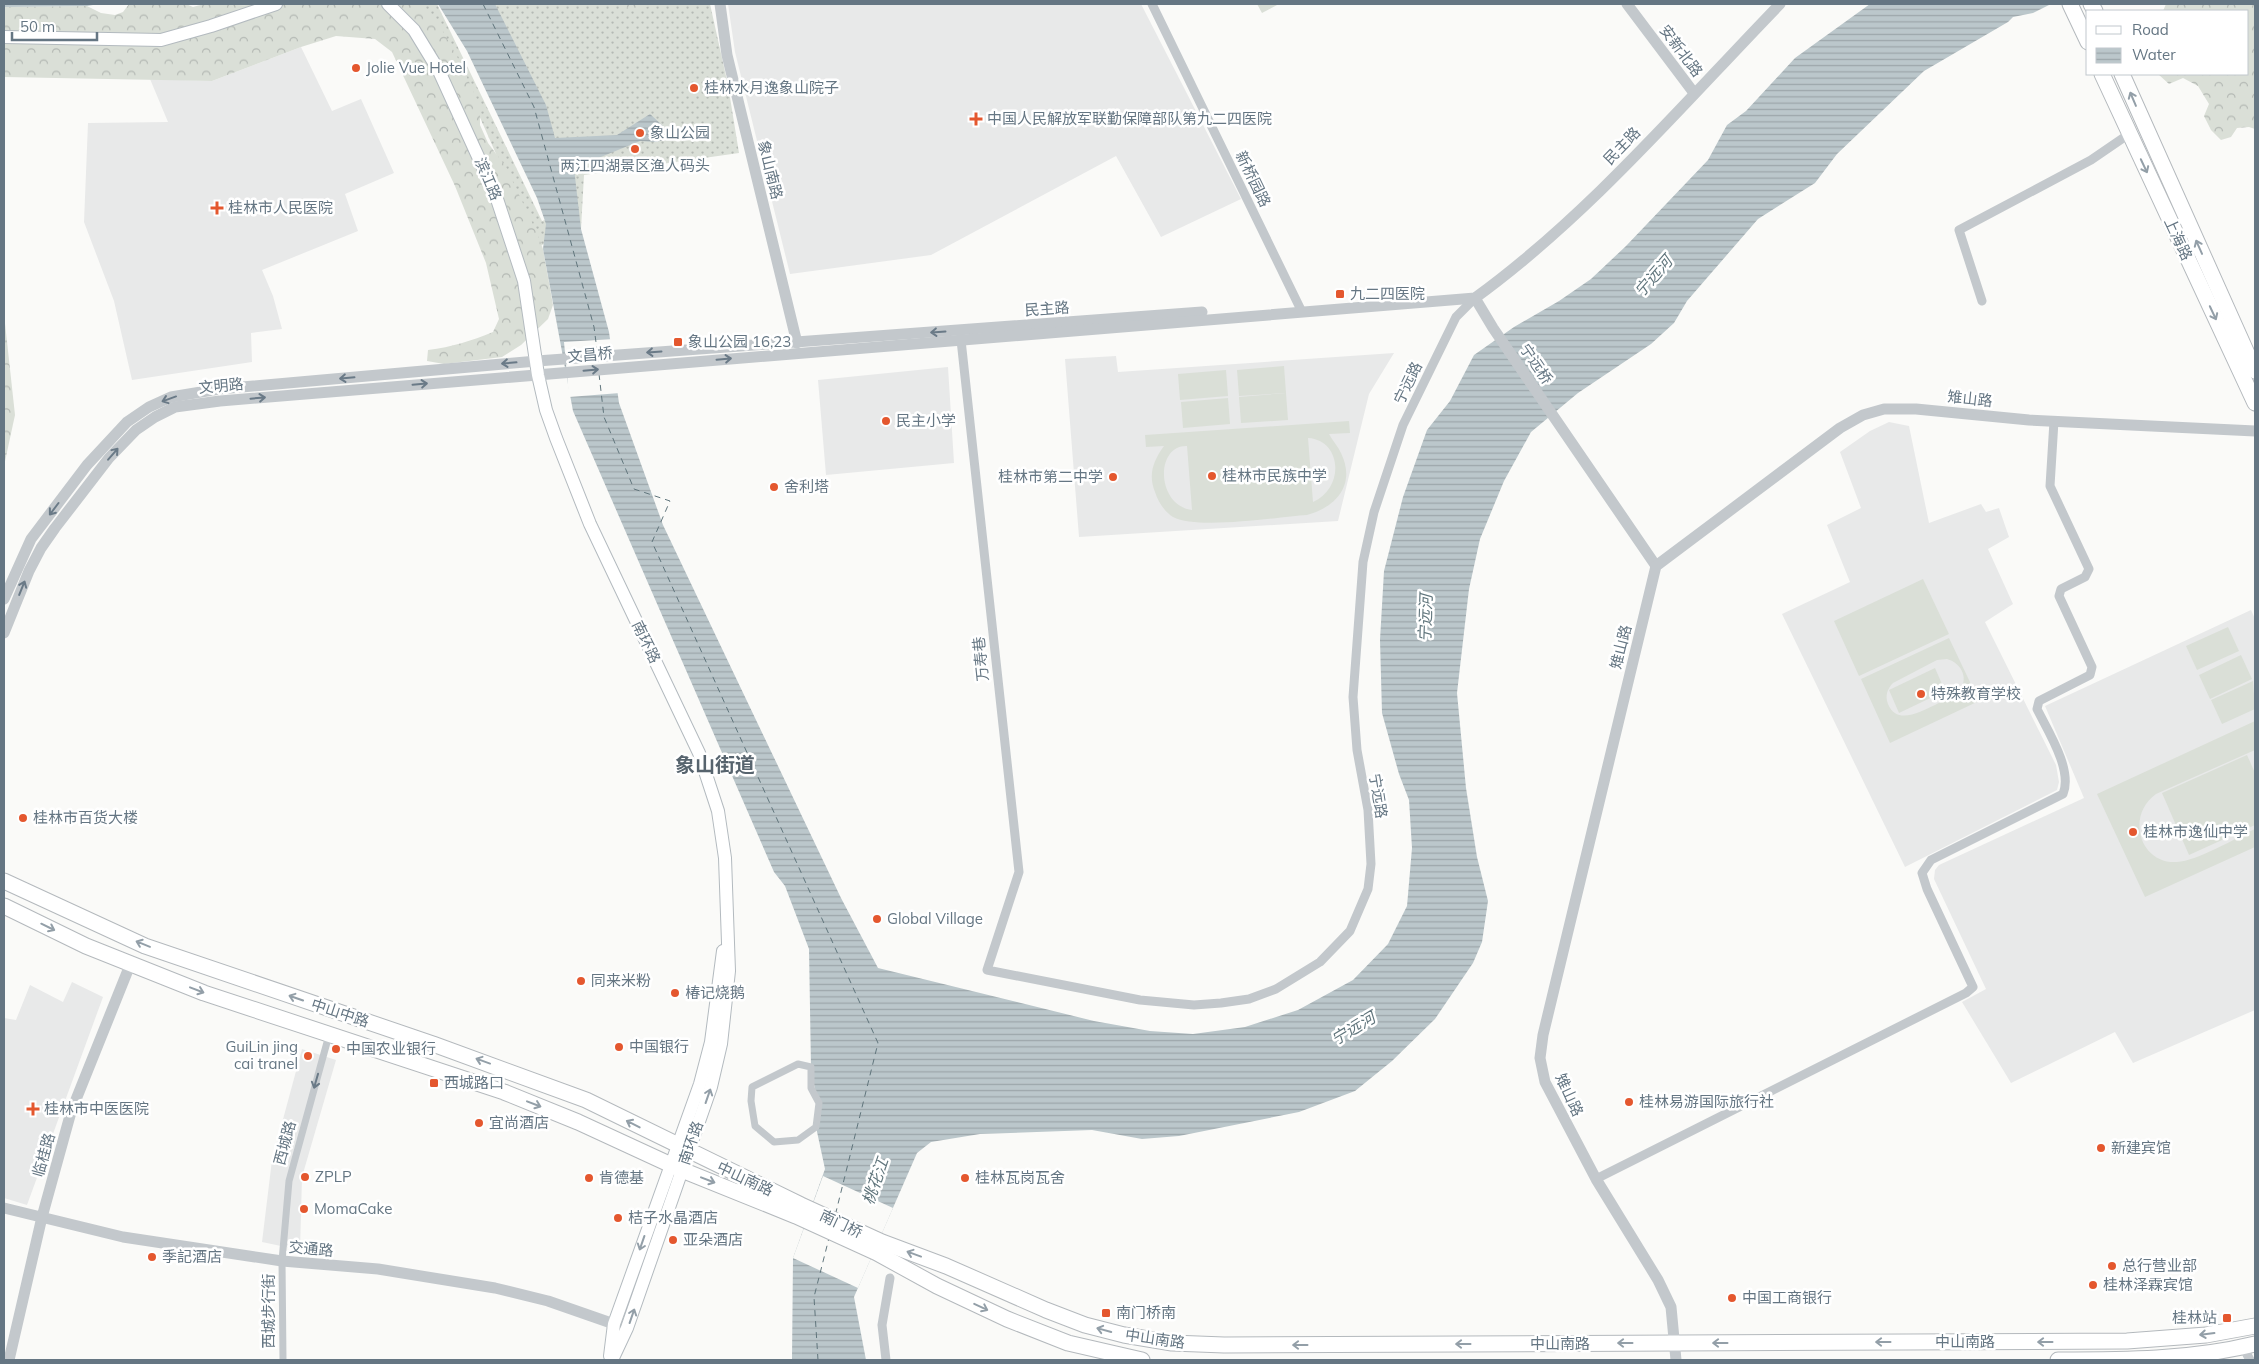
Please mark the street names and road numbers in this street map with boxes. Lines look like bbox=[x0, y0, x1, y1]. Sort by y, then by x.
street label: 安新北路 bbox=[1656, 21, 1707, 80]
street label: 民主路 bbox=[1599, 123, 1644, 168]
street label: 象山南路 bbox=[754, 138, 787, 201]
street label: 新桥园路 bbox=[1232, 148, 1275, 210]
street label: 滨江路 bbox=[471, 154, 506, 203]
street label: 上海路 bbox=[2160, 214, 2197, 263]
street label: 民主路 bbox=[1024, 297, 1070, 320]
street label: 宁远桥 bbox=[1516, 340, 1557, 388]
street label: 文昌桥 bbox=[567, 343, 613, 366]
street label: 宁远路 bbox=[1389, 358, 1426, 407]
street label: 文明路 bbox=[198, 374, 244, 397]
street label: 雉山路 bbox=[1947, 387, 1993, 410]
street label: 南环路 bbox=[628, 617, 665, 666]
street label: 雉山路 bbox=[1606, 623, 1635, 671]
street label: 万寿巷 bbox=[969, 636, 992, 682]
street label: 宁远路 bbox=[1366, 772, 1391, 820]
street label: 中山中路 bbox=[309, 994, 372, 1031]
street label: 雉山路 bbox=[1551, 1070, 1588, 1119]
street label: 南环路 bbox=[674, 1118, 707, 1167]
street label: 西城路 bbox=[270, 1119, 300, 1167]
street label: 临桂路 bbox=[28, 1131, 59, 1179]
street label: 中山南路 bbox=[714, 1157, 776, 1200]
street label: 南门桥 bbox=[817, 1205, 866, 1242]
street label: 交通路 bbox=[288, 1237, 334, 1260]
street label: 西城步行街 bbox=[259, 1273, 278, 1349]
street label: 中山南路 bbox=[1124, 1325, 1186, 1352]
street label: 中山南路 bbox=[1935, 1332, 1995, 1351]
street label: 中山南路 bbox=[1530, 1334, 1590, 1353]

